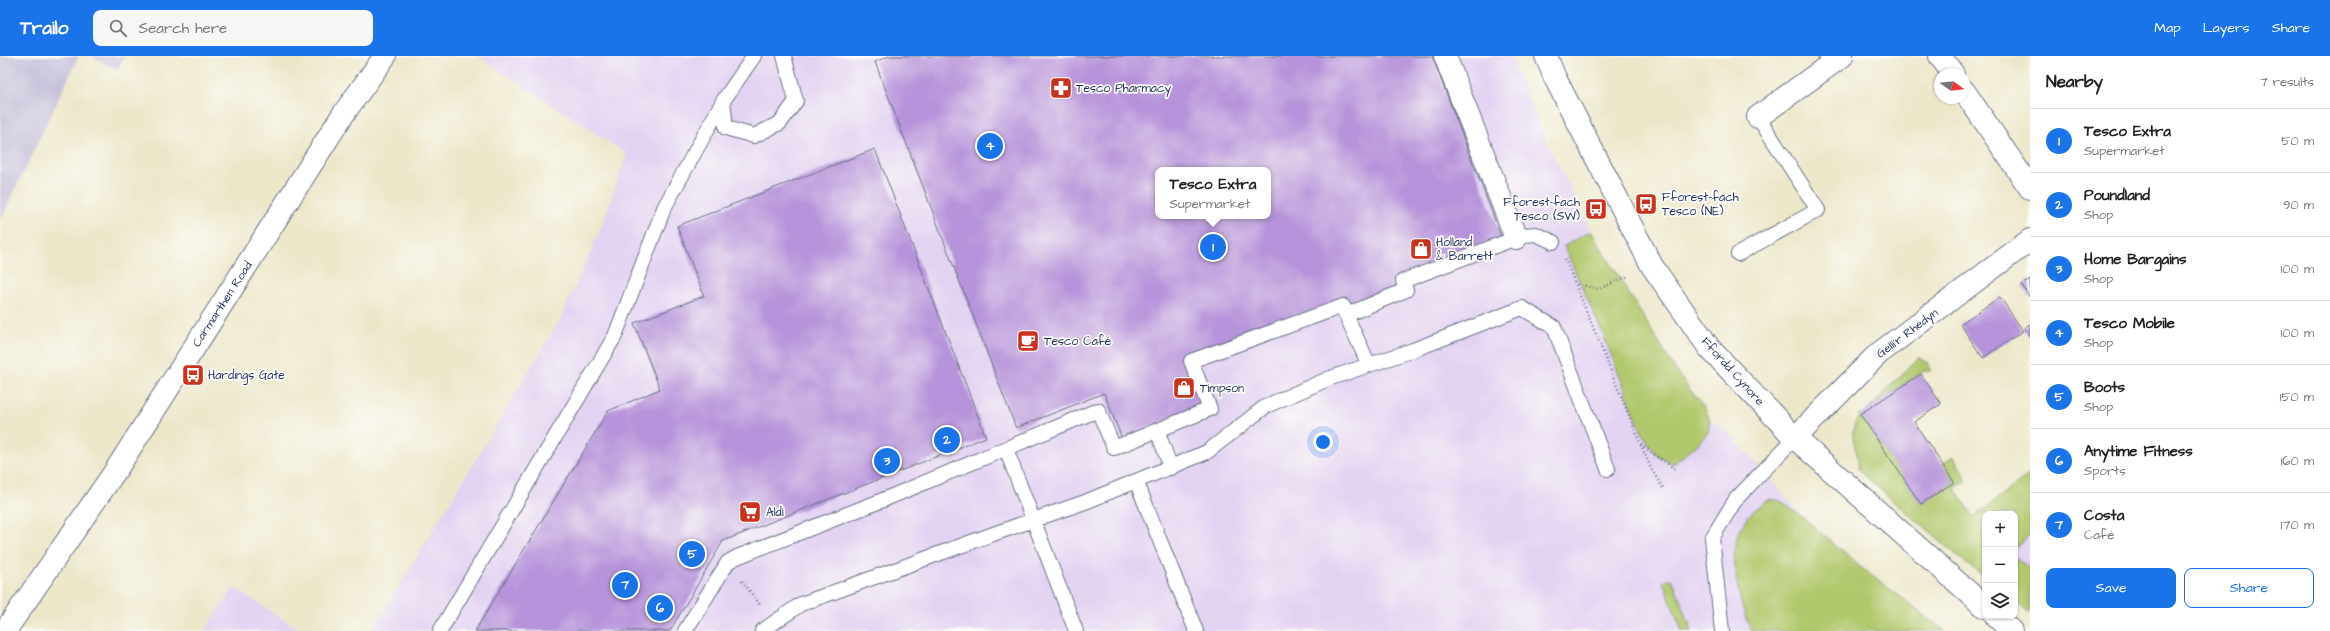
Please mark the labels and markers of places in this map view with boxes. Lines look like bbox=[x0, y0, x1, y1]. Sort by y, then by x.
pharmacy icon: Tesco Pharmacy bbox=[1048, 75, 1074, 101]
place label: Tesco Pharmacy bbox=[1076, 80, 1172, 98]
pin: 4 bbox=[977, 131, 1003, 161]
place label: Fforest-fach Tesco (NE) bbox=[1662, 189, 1739, 220]
bus stop icon: Fforest-fach Tesco (NE) bbox=[1633, 191, 1659, 217]
place label: Fforest-fach Tesco (SW) bbox=[1503, 194, 1580, 225]
bus stop icon: Fforest-fach Tesco (SW) bbox=[1583, 196, 1609, 222]
pin: 1 bbox=[1200, 232, 1226, 262]
place label: Holland & Barrett bbox=[1436, 234, 1493, 265]
shop icon: Holland & Barrett bbox=[1408, 236, 1434, 262]
cafe icon: Tesco Café bbox=[1015, 328, 1041, 354]
place label: Tesco Café bbox=[1044, 333, 1112, 350]
bus stop icon: Hardings Gate bbox=[180, 362, 206, 388]
place label: Hardings Gate bbox=[208, 367, 285, 385]
shop icon: Timpson bbox=[1171, 375, 1197, 401]
place label: Timpson bbox=[1200, 380, 1244, 397]
pin: 2 bbox=[934, 425, 960, 455]
pin: 3 bbox=[874, 446, 900, 476]
supermarket icon: Aldi bbox=[737, 499, 763, 525]
place label: Aldi bbox=[766, 504, 784, 521]
pin: 5 bbox=[679, 539, 705, 569]
pin: 7 bbox=[612, 570, 638, 600]
pin: 6 bbox=[647, 593, 673, 623]

